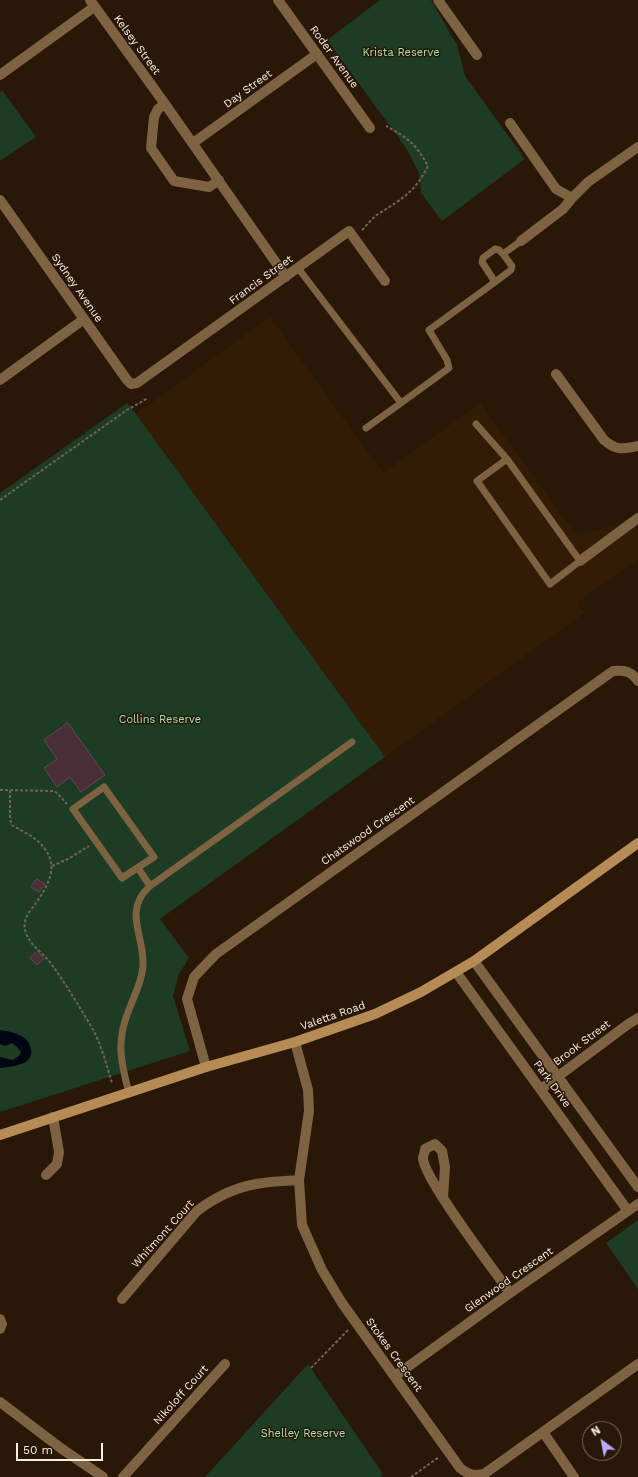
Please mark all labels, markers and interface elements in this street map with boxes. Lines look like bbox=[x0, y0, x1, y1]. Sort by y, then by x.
street label: Kelsey Street bbox=[111, 12, 163, 78]
street label: Roder Avenue bbox=[307, 23, 361, 91]
park label: Krista Reserve bbox=[362, 46, 440, 60]
street label: Day Street bbox=[221, 67, 275, 111]
street label: Sydney Avenue bbox=[48, 251, 106, 325]
street label: Francis Street bbox=[227, 253, 295, 307]
park label: Collins Reserve bbox=[119, 713, 201, 727]
street label: Chatswood Crescent bbox=[319, 794, 417, 868]
street label: Valetta Road bbox=[299, 999, 367, 1033]
street label: Brook Street bbox=[551, 1017, 613, 1069]
street label: Park Drive bbox=[531, 1058, 573, 1110]
street label: Whitmont Court bbox=[129, 1197, 197, 1271]
street label: Glenwood Crescent bbox=[462, 1244, 556, 1316]
street label: Stokes Crescent bbox=[363, 1316, 425, 1394]
street label: Nikoloff Court bbox=[151, 1362, 211, 1428]
north arrow bbox=[582, 1421, 622, 1461]
text: N bbox=[589, 1424, 603, 1439]
park label: Shelley Reserve bbox=[261, 1427, 345, 1441]
scale bar bbox=[18, 1435, 105, 1461]
text: 50 m bbox=[23, 1443, 53, 1457]

